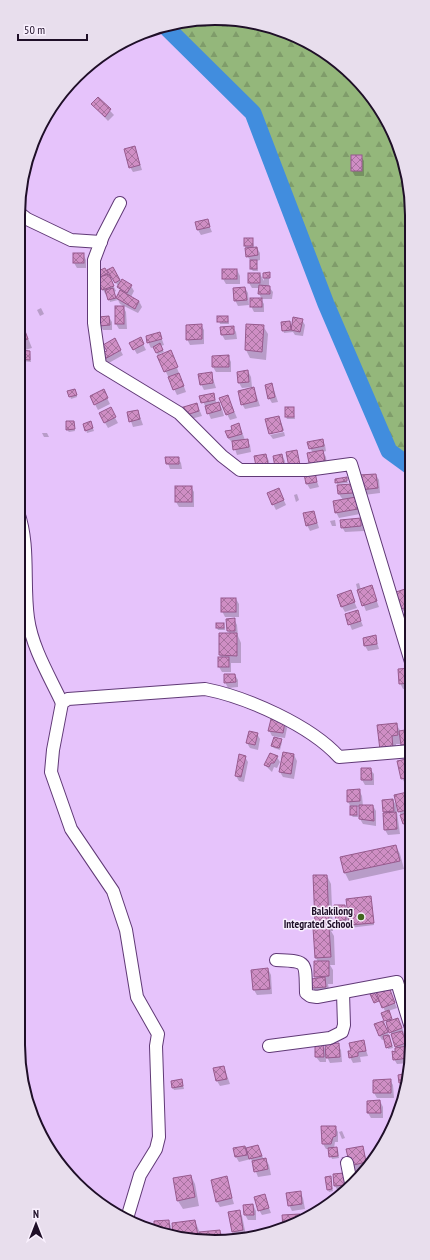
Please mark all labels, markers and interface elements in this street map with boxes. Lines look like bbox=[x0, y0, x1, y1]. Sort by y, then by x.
scale bar bbox=[18, 16, 87, 42]
text: 50 m bbox=[24, 22, 45, 37]
place label: Balakilong Integrated School bbox=[284, 904, 353, 931]
marker: Balakilong Integrated School bbox=[356, 912, 366, 922]
north arrow bbox=[16, 1204, 56, 1244]
text: N bbox=[33, 1207, 39, 1221]

